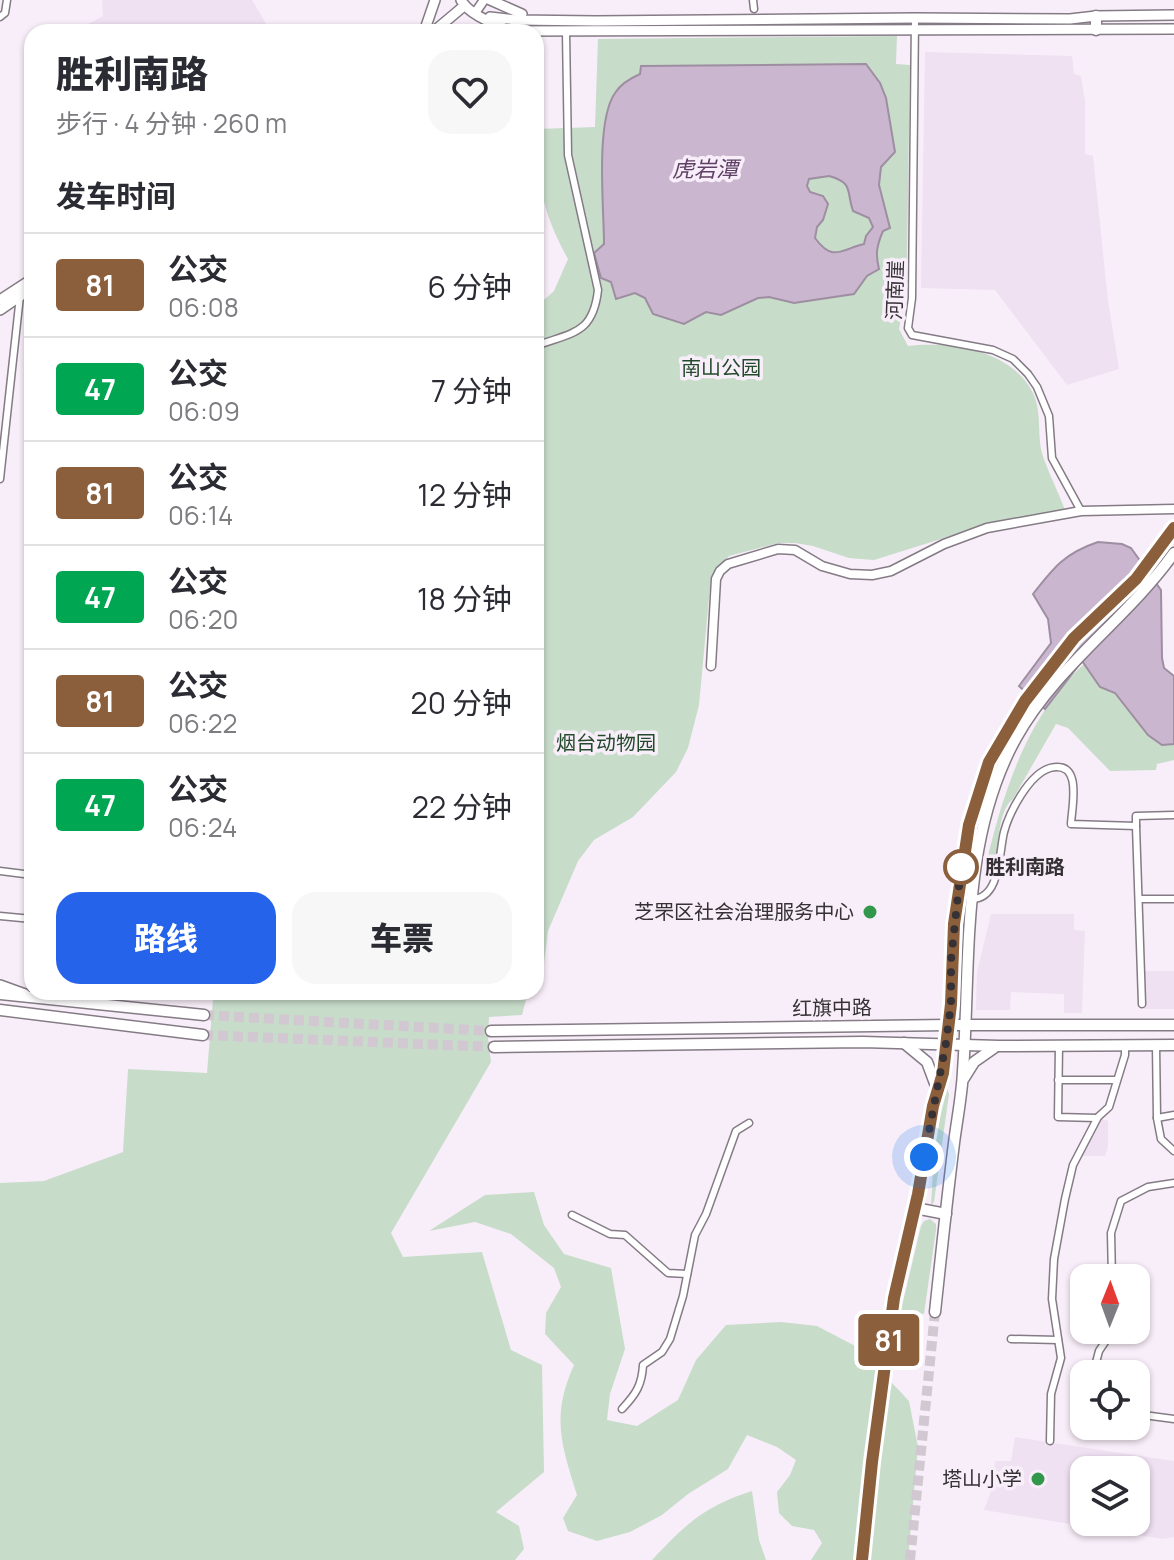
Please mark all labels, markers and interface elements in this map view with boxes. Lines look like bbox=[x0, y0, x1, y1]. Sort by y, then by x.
text: 胜利南路 bbox=[56, 47, 208, 99]
button: heart bbox=[428, 50, 512, 134]
text: 步行 · 4 分钟 · 260 m bbox=[56, 105, 287, 141]
water label: 虎岩潭 bbox=[672, 154, 742, 184]
text: 发车时间 bbox=[56, 175, 176, 216]
text: 公交 bbox=[168, 248, 228, 289]
street label: 河南崖 bbox=[880, 260, 909, 320]
text: 81 bbox=[85, 266, 115, 304]
text: 6 分钟 bbox=[427, 266, 512, 307]
text: 06:08 bbox=[168, 289, 239, 325]
text: 公交 bbox=[168, 352, 228, 393]
park label: 南山公园 bbox=[681, 354, 761, 381]
text: 47 bbox=[84, 370, 116, 408]
text: 7 分钟 bbox=[431, 370, 512, 411]
text: 06:09 bbox=[168, 393, 240, 429]
text: 公交 bbox=[168, 456, 228, 497]
text: 81 bbox=[85, 474, 115, 512]
text: 12 分钟 bbox=[417, 474, 512, 515]
text: 06:14 bbox=[168, 497, 233, 533]
text: 公交 bbox=[168, 560, 228, 601]
text: 47 bbox=[84, 578, 116, 616]
text: 18 分钟 bbox=[417, 578, 512, 619]
text: 06:20 bbox=[168, 601, 238, 637]
text: 公交 bbox=[168, 664, 228, 705]
text: 81 bbox=[85, 682, 115, 720]
text: 20 分钟 bbox=[411, 682, 512, 723]
text: 06:22 bbox=[168, 705, 237, 741]
park label: 烟台动物园 bbox=[556, 729, 656, 756]
text: 公交 bbox=[168, 768, 228, 809]
text: 47 bbox=[84, 786, 116, 824]
text: 22 分钟 bbox=[412, 786, 512, 827]
text: 06:24 bbox=[168, 809, 237, 845]
marker: 胜利南路 bbox=[944, 850, 978, 884]
place label: 胜利南路 bbox=[985, 853, 1065, 880]
button: 路线 bbox=[56, 892, 276, 984]
button: 车票 bbox=[292, 892, 512, 984]
place label: 芝罘区社会治理服务中心 bbox=[634, 898, 854, 925]
marker: 芝罘区社会治理服务中心 bbox=[861, 903, 879, 921]
street label: 红旗中路 bbox=[792, 993, 872, 1022]
your location bbox=[904, 1137, 944, 1177]
north arrow bbox=[1070, 1264, 1150, 1344]
map controls bbox=[1070, 1264, 1150, 1536]
line badge: 81 bbox=[853, 1314, 925, 1366]
text: 81 bbox=[874, 1321, 904, 1359]
button: locate bbox=[1070, 1360, 1150, 1440]
button: layers bbox=[1070, 1456, 1150, 1536]
place label: 塔山小学 bbox=[942, 1465, 1022, 1492]
marker: 塔山小学 bbox=[1029, 1470, 1047, 1488]

